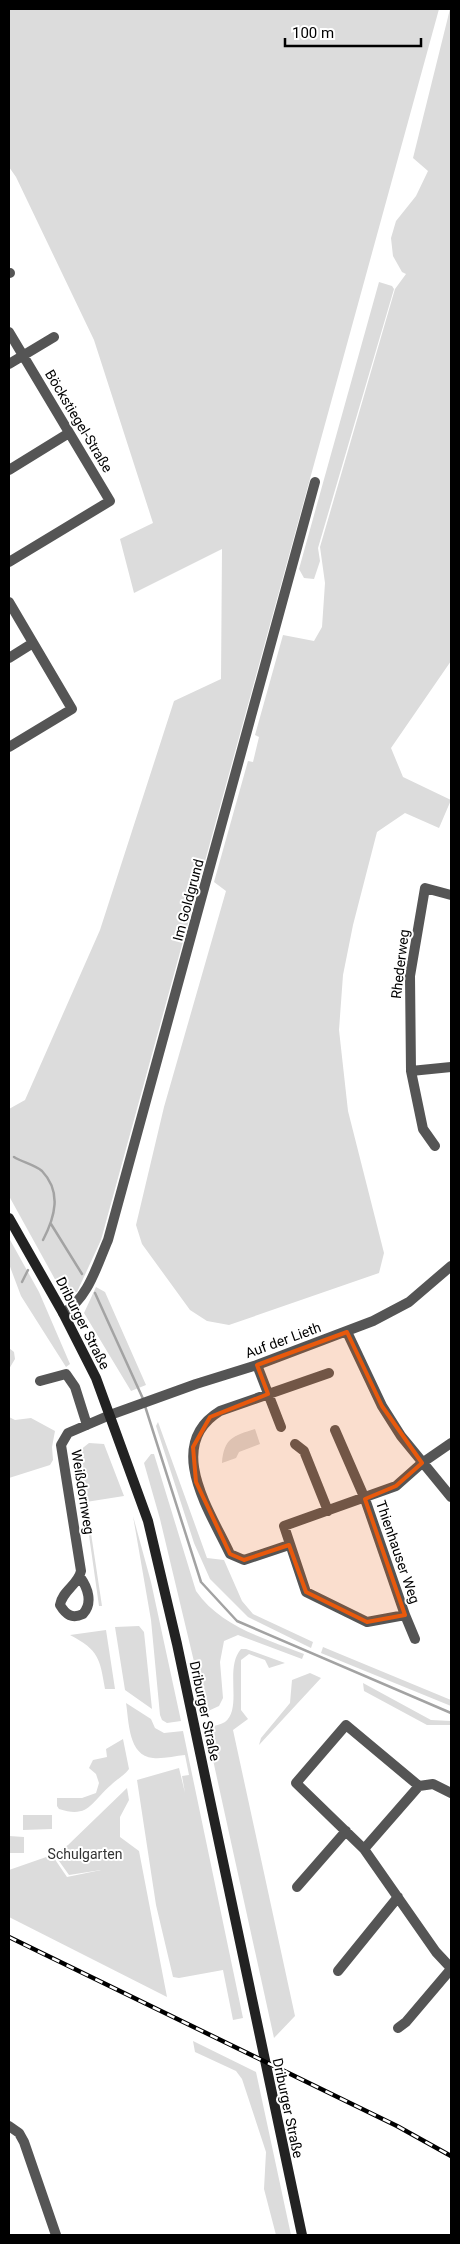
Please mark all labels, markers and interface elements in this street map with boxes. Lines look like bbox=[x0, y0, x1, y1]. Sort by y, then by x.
scale bar bbox=[285, 15, 421, 47]
text: 100 m bbox=[292, 24, 334, 42]
street label: Böckstiegel-Straße bbox=[42, 367, 116, 475]
street label: Im Goldgrund bbox=[169, 857, 207, 943]
street label: Rhederweg bbox=[388, 928, 412, 1000]
street label: Driburger Straße bbox=[53, 1274, 113, 1372]
street label: Auf der Lieth bbox=[243, 1319, 323, 1361]
street label: Weißdornweg bbox=[68, 1449, 98, 1535]
street label: Thienhauser Weg bbox=[373, 1498, 423, 1606]
street label: Driburger Straße bbox=[187, 1660, 223, 1762]
park label: Schulgarten bbox=[48, 1846, 122, 1862]
street label: Driburger Straße bbox=[270, 2057, 306, 2159]

